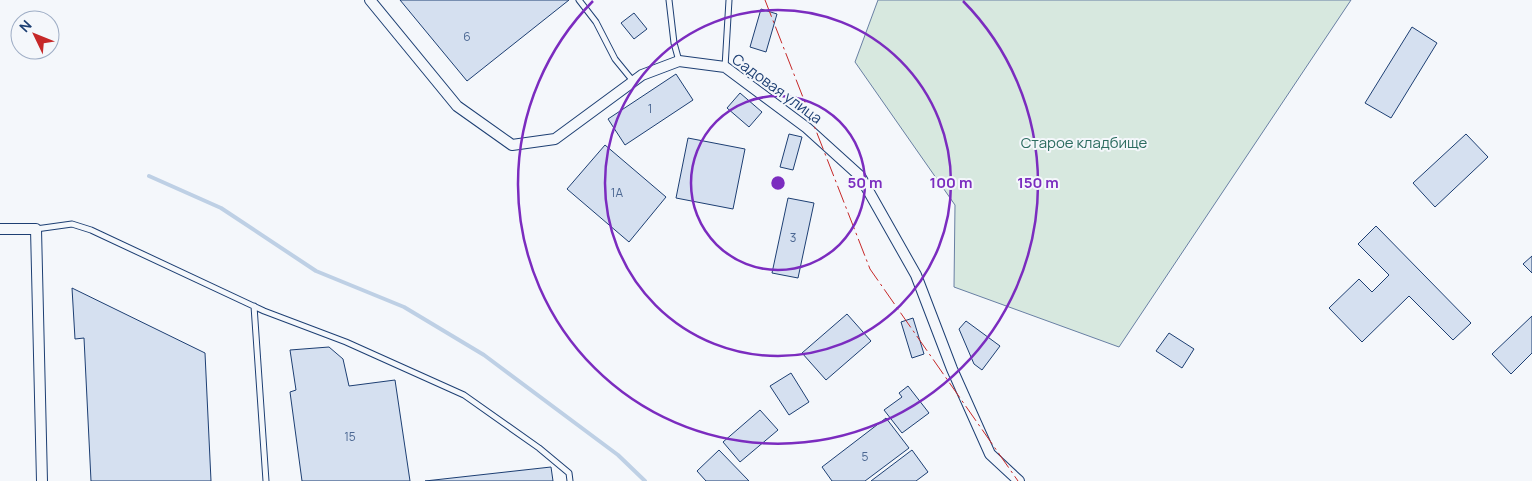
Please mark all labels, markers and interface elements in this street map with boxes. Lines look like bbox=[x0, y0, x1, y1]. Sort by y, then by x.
north arrow bbox=[10, 10, 60, 60]
text: N bbox=[15, 16, 36, 36]
house number: 6 bbox=[463, 28, 471, 45]
street label: Садовая улица bbox=[728, 49, 827, 129]
house number: 1 bbox=[648, 100, 652, 117]
park label: Старое кладбище bbox=[1021, 132, 1148, 153]
text: 50 m bbox=[847, 172, 883, 193]
text: 100 m bbox=[930, 172, 972, 193]
text: 150 m bbox=[1017, 172, 1059, 193]
centre of rings bbox=[769, 174, 787, 192]
house number: 1А bbox=[611, 184, 624, 201]
house number: 3 bbox=[790, 229, 796, 246]
house number: 15 bbox=[344, 428, 356, 445]
house number: 5 bbox=[862, 448, 869, 465]

